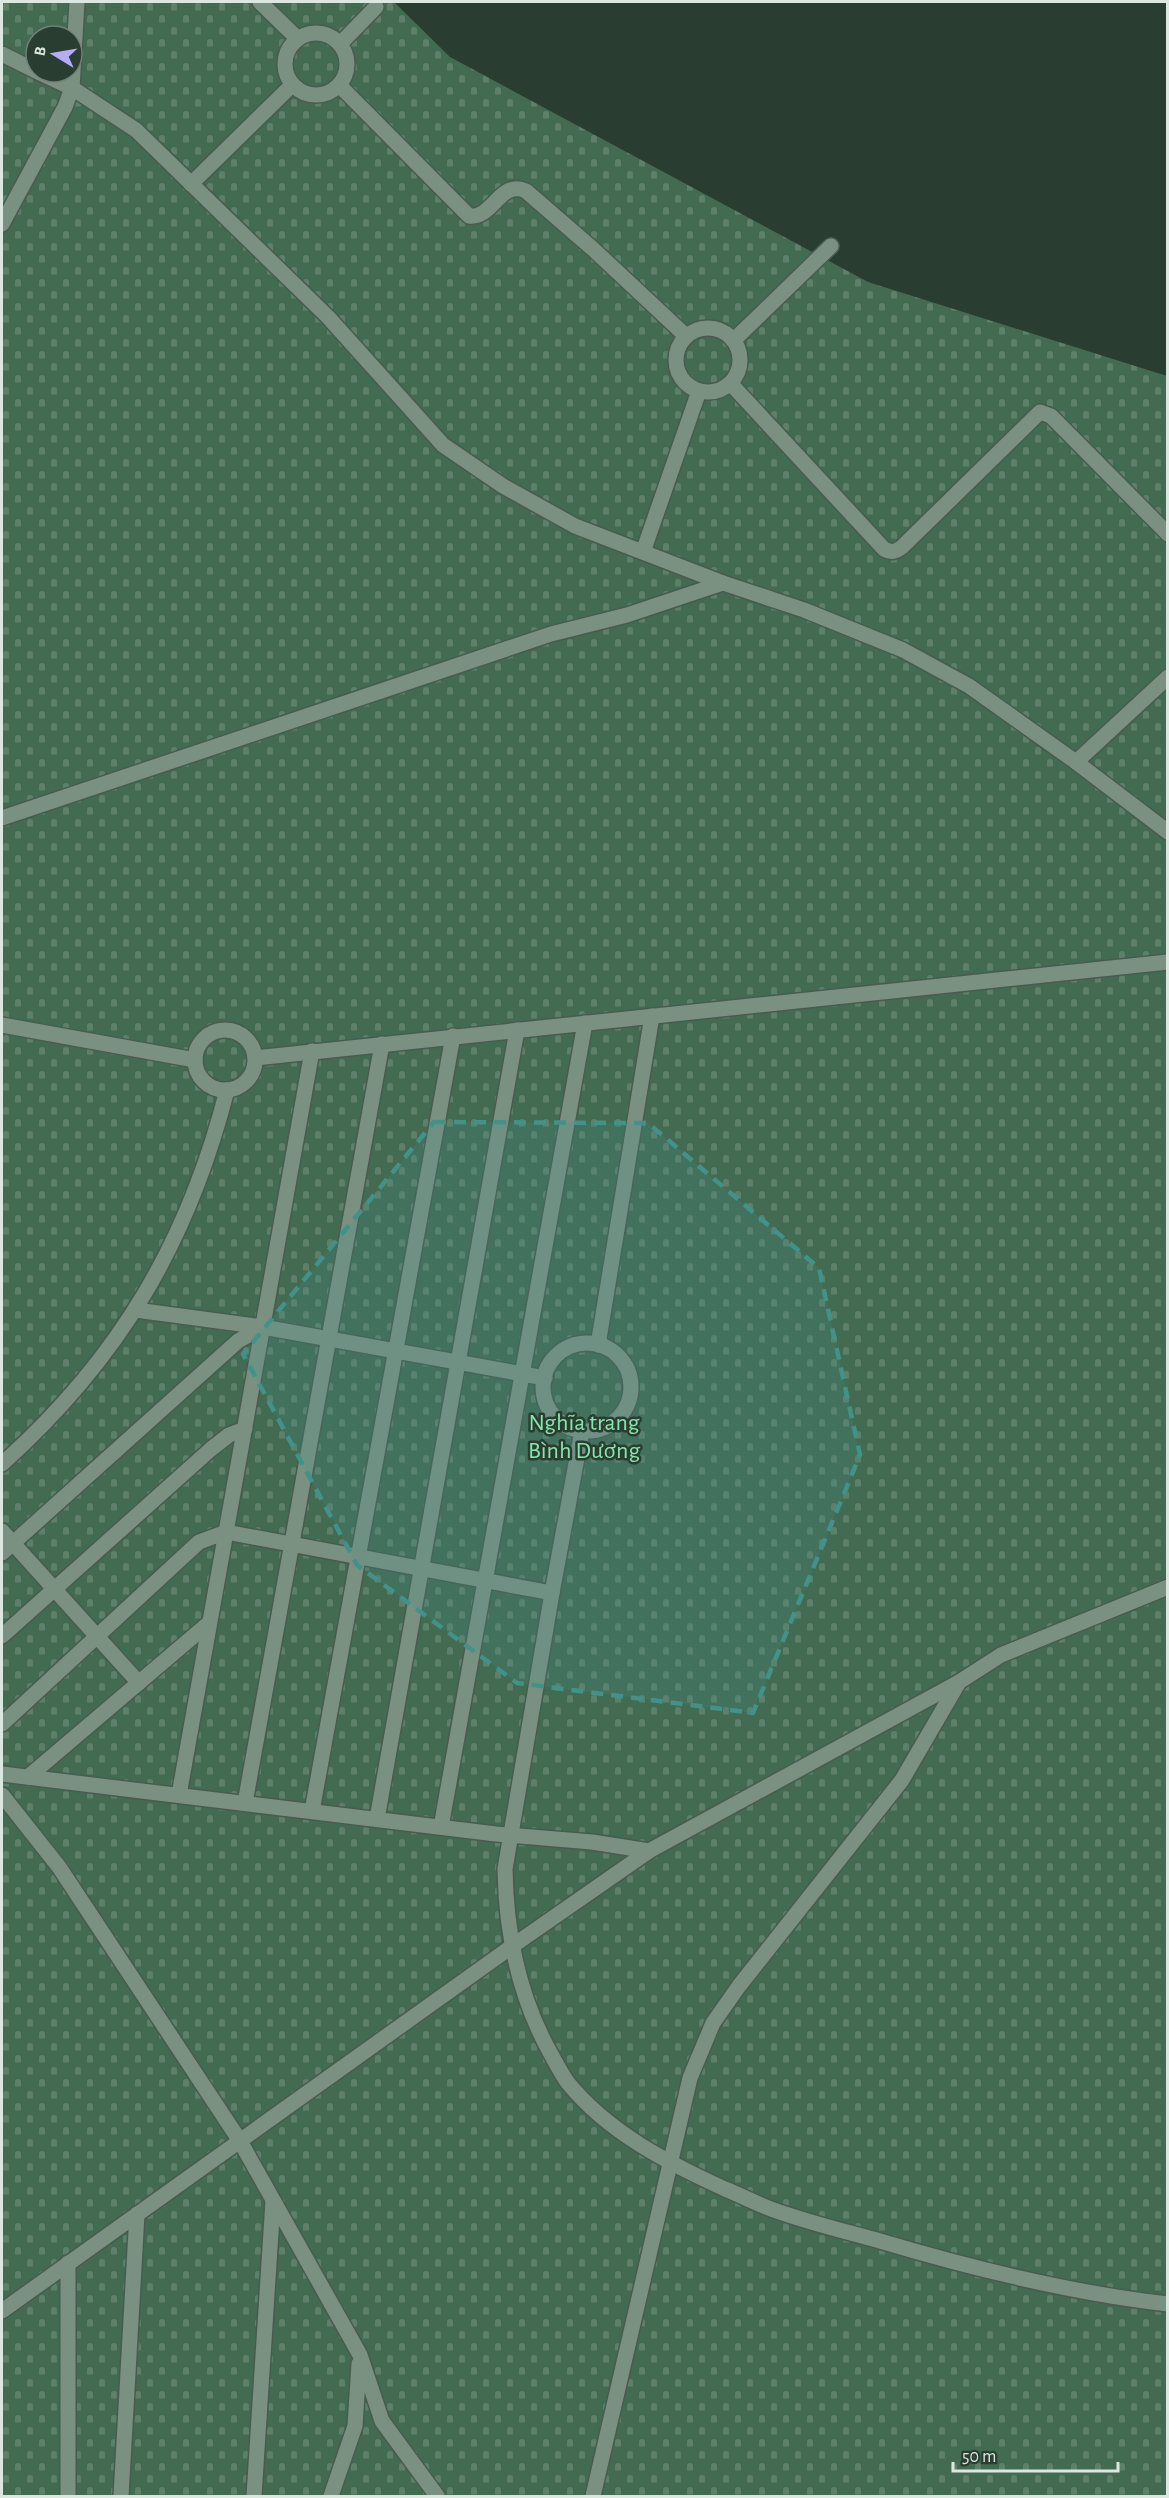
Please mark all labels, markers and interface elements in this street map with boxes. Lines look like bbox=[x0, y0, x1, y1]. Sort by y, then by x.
north arrow bbox=[24, 24, 84, 84]
text: B bbox=[32, 45, 49, 57]
park label: Nghĩa trang Bình Dương bbox=[528, 1411, 640, 1463]
scale bar bbox=[953, 2435, 1118, 2473]
text: 50 m bbox=[962, 2448, 996, 2466]

